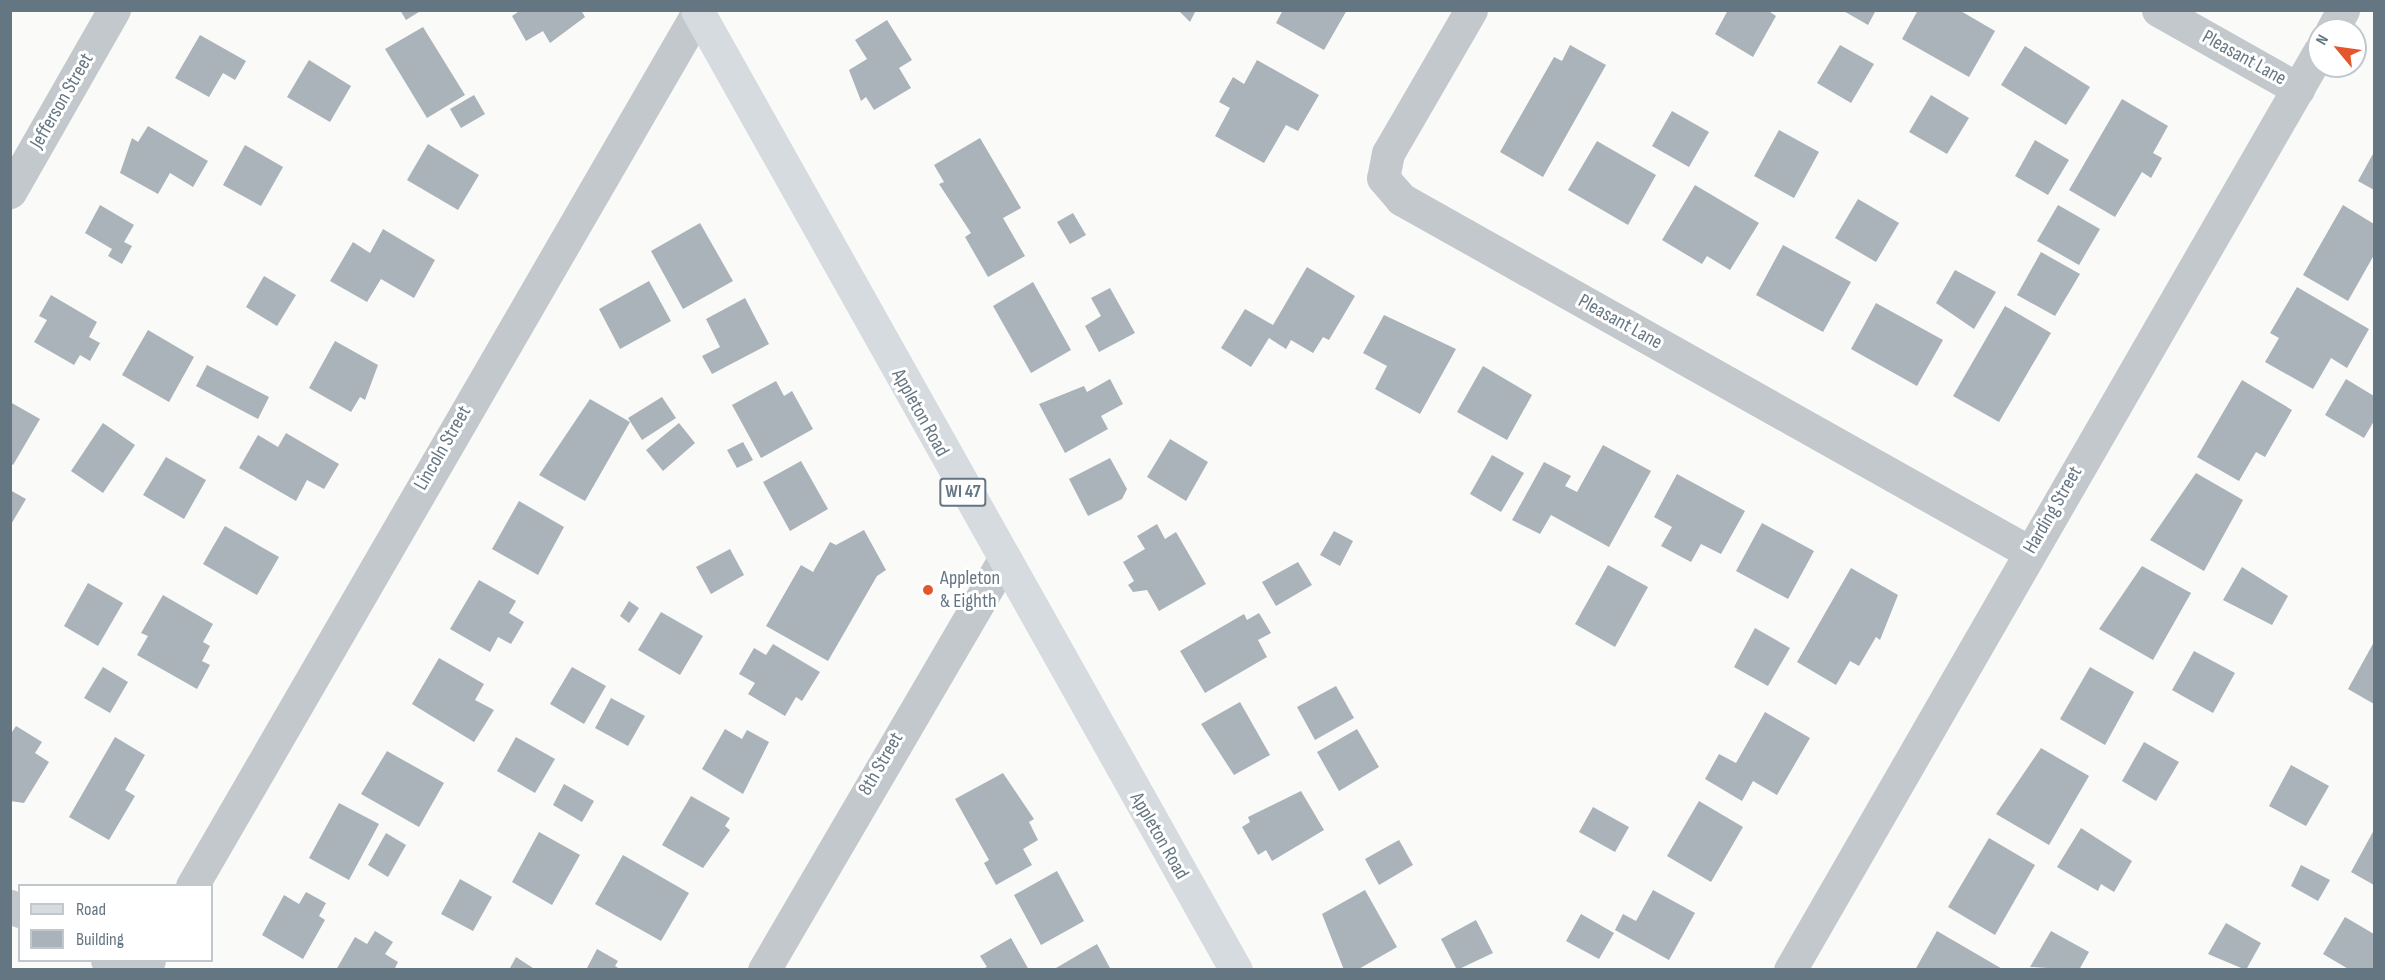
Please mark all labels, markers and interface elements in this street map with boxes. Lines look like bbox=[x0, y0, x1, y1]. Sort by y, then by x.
north arrow bbox=[2307, 18, 2367, 78]
street label: Pleasant Lane bbox=[2198, 25, 2290, 91]
text: N bbox=[2312, 32, 2333, 48]
street label: Jefferson Street bbox=[25, 49, 99, 153]
street label: Pleasant Lane bbox=[1574, 289, 1666, 355]
street label: Appleton Road bbox=[886, 365, 954, 461]
street label: Lincoln Street bbox=[409, 401, 477, 495]
street label: Harding Street bbox=[2018, 462, 2088, 558]
road number: WI 47 bbox=[939, 477, 987, 507]
place label: Appleton & Eighth bbox=[940, 566, 1000, 613]
marker: Appleton & Eighth bbox=[921, 583, 935, 597]
street label: 8th Street bbox=[853, 728, 909, 800]
street label: Appleton Road bbox=[1124, 788, 1194, 884]
legend bbox=[18, 884, 213, 962]
text: Road bbox=[76, 899, 106, 920]
text: Building bbox=[76, 929, 124, 950]

